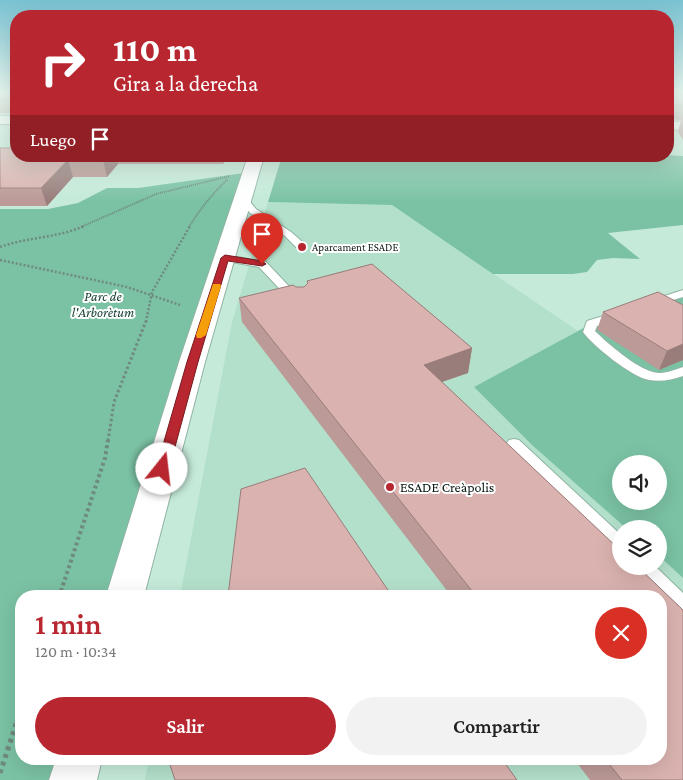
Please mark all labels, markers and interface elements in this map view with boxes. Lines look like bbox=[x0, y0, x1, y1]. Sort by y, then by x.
icon: right bbox=[30, 30, 95, 95]
text: 110 m bbox=[113, 30, 197, 69]
text: Gira a la derecha bbox=[113, 71, 258, 96]
icon: arrive bbox=[86, 125, 114, 153]
text: Luego bbox=[30, 129, 76, 150]
pin bbox=[241, 213, 283, 264]
icon: arrive bbox=[248, 220, 276, 248]
marker: Aparcament ESADE bbox=[296, 241, 308, 253]
place label: Aparcament ESADE bbox=[312, 241, 398, 254]
park label: Parc de l'Arborètum bbox=[72, 288, 134, 320]
position arrow bbox=[135, 442, 187, 494]
map controls bbox=[612, 455, 667, 575]
button: sound bbox=[612, 455, 667, 510]
place label: ESADE Creàpolis bbox=[400, 479, 494, 495]
marker: ESADE Creàpolis bbox=[384, 481, 396, 493]
button: layers bbox=[612, 520, 667, 575]
text: 1 min bbox=[35, 607, 102, 640]
button: close bbox=[595, 607, 647, 659]
text: 120 m · 10:34 bbox=[35, 643, 116, 660]
button: Salir bbox=[35, 697, 336, 755]
button: Compartir bbox=[346, 697, 647, 755]

